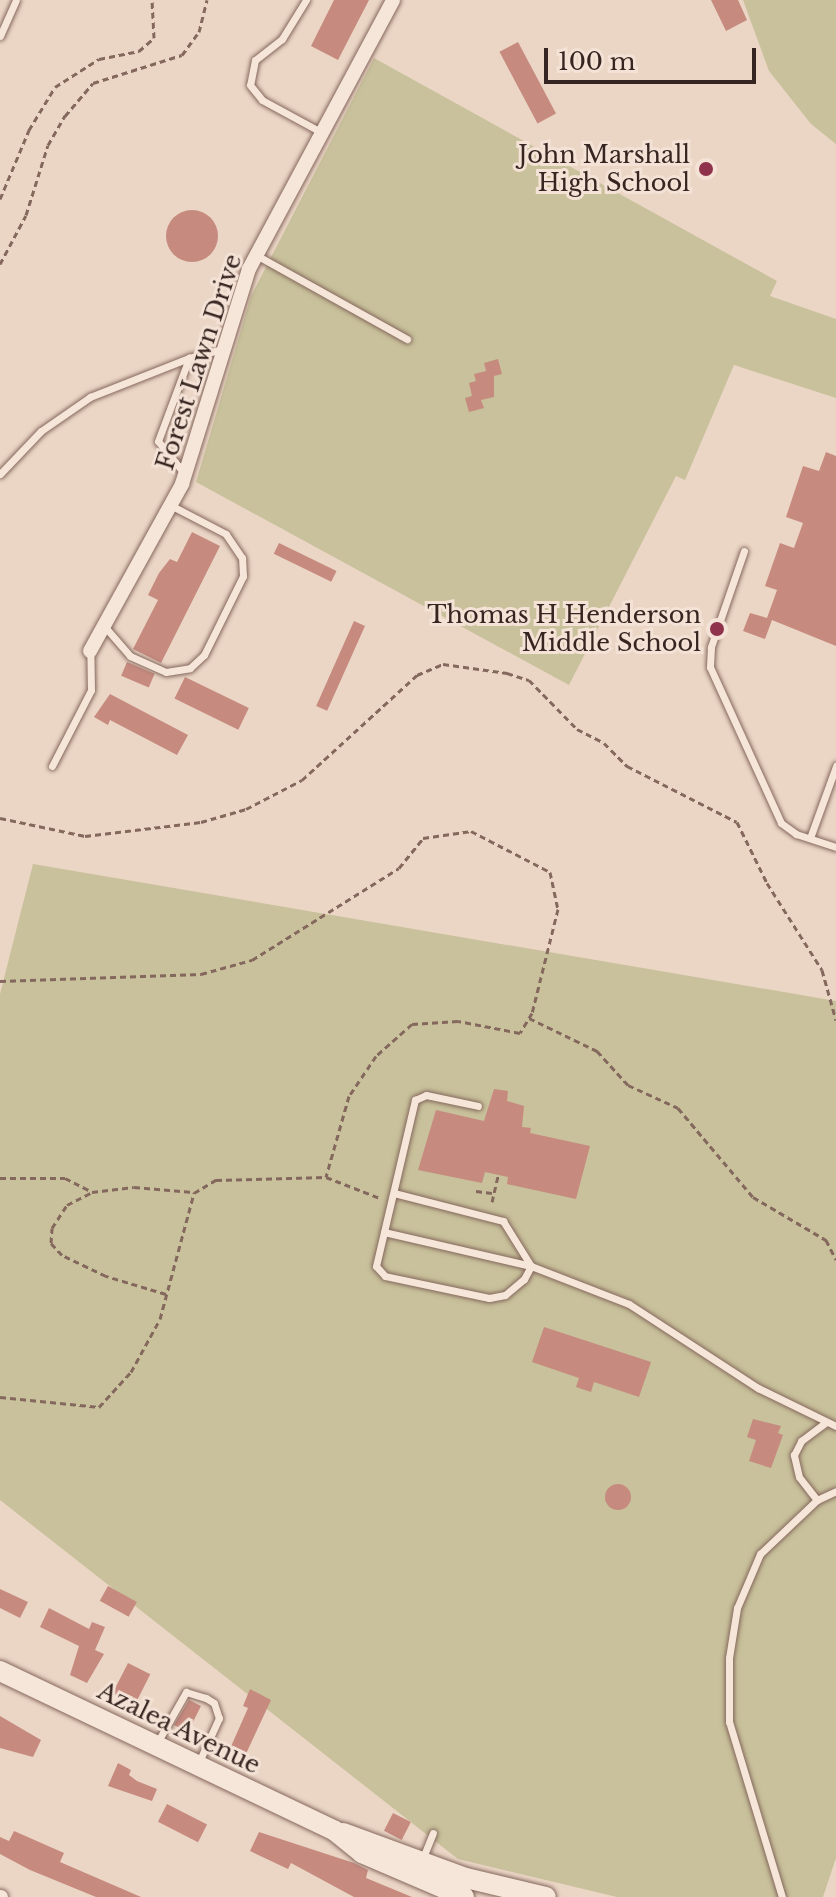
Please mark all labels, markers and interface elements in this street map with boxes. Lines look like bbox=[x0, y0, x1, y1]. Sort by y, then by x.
scale bar bbox=[548, 32, 760, 82]
text: 100 m bbox=[558, 47, 636, 76]
place label: John Marshall High School bbox=[518, 141, 690, 197]
marker: John Marshall High School bbox=[697, 160, 715, 178]
street label: Forest Lawn Drive bbox=[150, 250, 248, 474]
place label: Thomas H Henderson Middle School bbox=[427, 601, 701, 657]
marker: Thomas H Henderson Middle School bbox=[708, 620, 726, 638]
street label: Azalea Avenue bbox=[93, 1676, 265, 1780]

